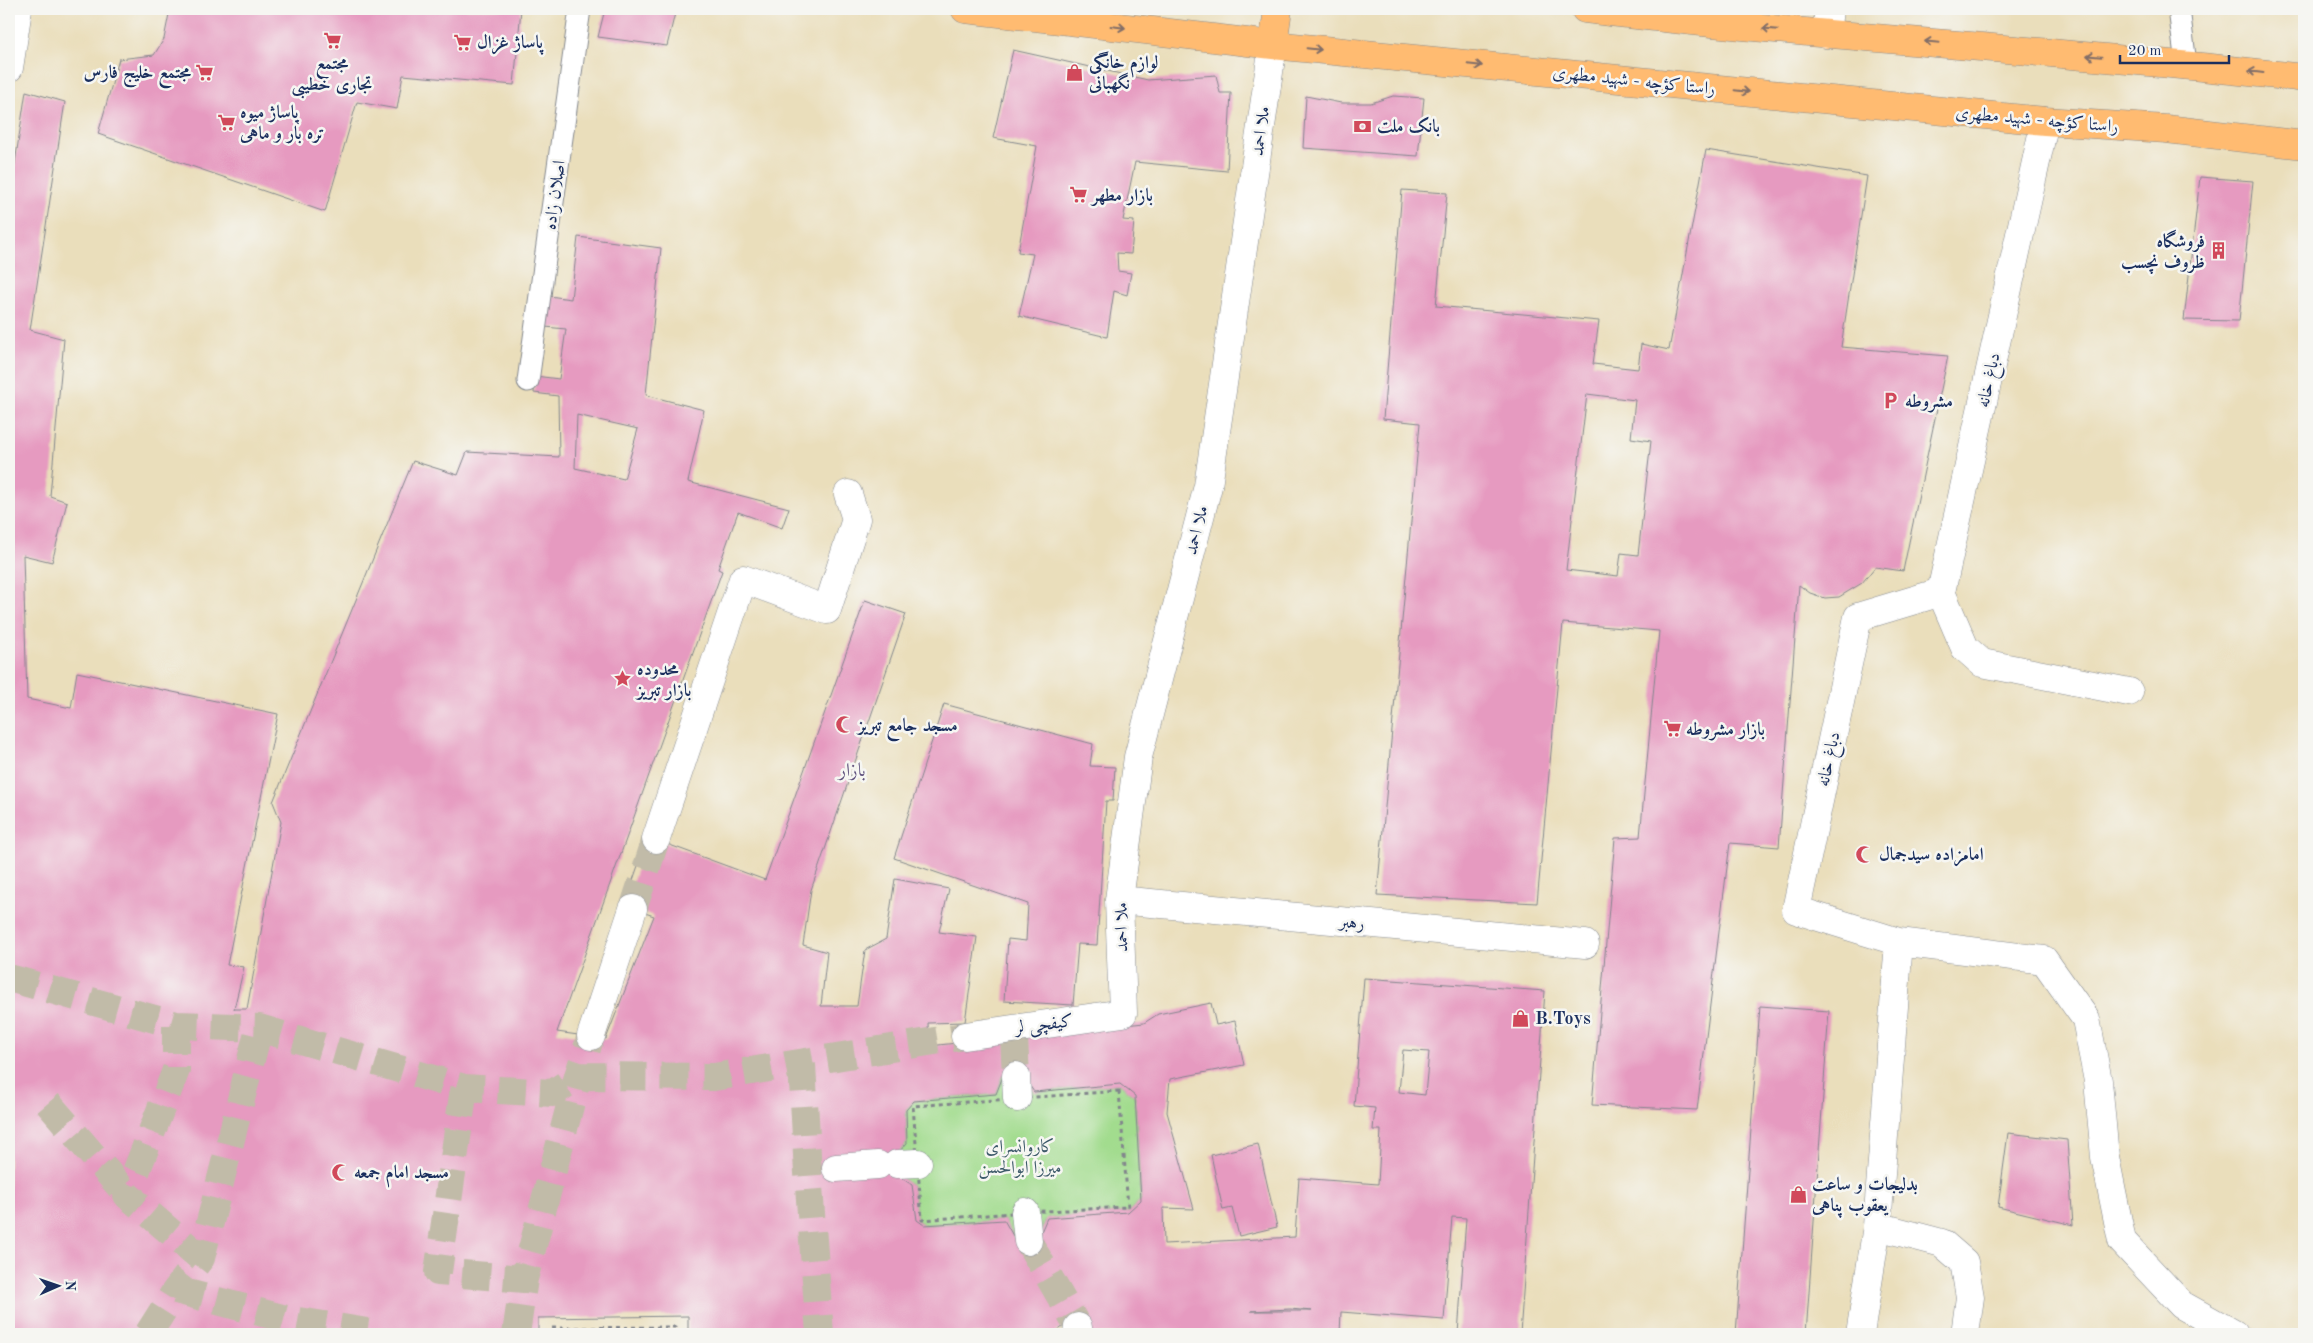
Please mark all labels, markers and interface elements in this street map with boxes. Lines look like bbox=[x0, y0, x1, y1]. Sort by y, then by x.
one-way arrow bbox=[1109, 22, 1125, 32]
one-way arrow bbox=[1763, 25, 1779, 34]
supermarket icon: مجتمع تجاری خطیبی bbox=[322, 30, 342, 50]
supermarket icon: پاساژ غزال bbox=[453, 32, 473, 52]
scale bar bbox=[2120, 32, 2229, 64]
place label: پاساژ غزال bbox=[477, 33, 545, 55]
one-way arrow bbox=[1925, 38, 1941, 47]
one-way arrow bbox=[1305, 44, 1321, 54]
text: 20 m bbox=[2128, 44, 2162, 59]
place label: لوازم خانگی نگهبانی bbox=[1088, 51, 1158, 94]
one-way arrow bbox=[2086, 51, 2102, 60]
place label: مجتمع تجاری خطیبی bbox=[292, 55, 373, 99]
one-way arrow bbox=[1467, 60, 1483, 70]
supermarket icon: مجتمع خلیج فارس bbox=[195, 62, 215, 82]
shop icon: لوازم خانگی نگهبانی bbox=[1065, 62, 1085, 82]
street label: راستا کؤچه - شهید مطهری bbox=[1551, 63, 1716, 101]
place label: مجتمع خلیج فارس bbox=[84, 64, 192, 89]
one-way arrow bbox=[2248, 67, 2264, 77]
one-way arrow bbox=[1733, 86, 1749, 96]
place label: پاساژ میوه تره بار و ماهی bbox=[239, 104, 324, 144]
street label: راستا کؤچه - شهید مطهری bbox=[1954, 104, 2119, 139]
street label: ملا احمد bbox=[1249, 105, 1273, 157]
supermarket icon: پاساژ میوه تره بار و ماهی bbox=[216, 112, 236, 132]
bank icon: بانک ملت bbox=[1353, 116, 1373, 136]
place label: بانک ملت bbox=[1377, 116, 1440, 137]
street label: اصلان زاده bbox=[541, 159, 570, 231]
supermarket icon: بازار مطهر bbox=[1068, 185, 1088, 205]
place label: بازار مطهر bbox=[1090, 187, 1153, 207]
place label: فروشگاه ظروف نچسب bbox=[2121, 229, 2205, 275]
building icon: فروشگاه ظروف نچسب bbox=[2209, 241, 2229, 261]
street label: دباغ خانه bbox=[1974, 351, 2008, 410]
parking icon: مشروطه bbox=[1881, 391, 1901, 411]
place label: مشروطه bbox=[1905, 393, 1953, 413]
street label: ملا احمد bbox=[1182, 504, 1212, 557]
place label: محدوده بازار تبریز bbox=[635, 661, 691, 701]
place icon: محدوده بازار تبریز bbox=[613, 669, 633, 689]
mosque icon: مسجد جامع تبریز bbox=[834, 715, 854, 735]
place label: مسجد جامع تبریز bbox=[856, 717, 958, 742]
supermarket icon: بازار مشروطه bbox=[1662, 719, 1682, 739]
place label: بازار مشروطه bbox=[1686, 721, 1765, 741]
street label: دباغ خانه bbox=[1814, 730, 1848, 789]
district label: بازار bbox=[836, 762, 866, 781]
mosque icon: امامزاده سیدجمال bbox=[1855, 844, 1875, 864]
place label: امامزاده سیدجمال bbox=[1879, 845, 1984, 867]
street label: ملا احمد bbox=[1113, 902, 1131, 952]
street label: رهبر bbox=[1336, 913, 1365, 934]
shop icon: B.Toys bbox=[1511, 1008, 1531, 1028]
place label: B.Toys bbox=[1535, 1010, 1591, 1028]
street label: کیفچی لر bbox=[1012, 1012, 1075, 1040]
park label: کاروانسرای میرزا ابوالحسن bbox=[978, 1137, 1062, 1179]
mosque icon: مسجد امام جمعه bbox=[330, 1162, 350, 1182]
place label: مسجد امام جمعه bbox=[354, 1164, 449, 1188]
place label: بدلیجات و ساعت یعقوب پناهی bbox=[1811, 1176, 1918, 1218]
shop icon: بدلیجات و ساعت یعقوب پناهی bbox=[1788, 1184, 1808, 1204]
north arrow bbox=[32, 1260, 82, 1310]
text: N bbox=[63, 1280, 77, 1291]

